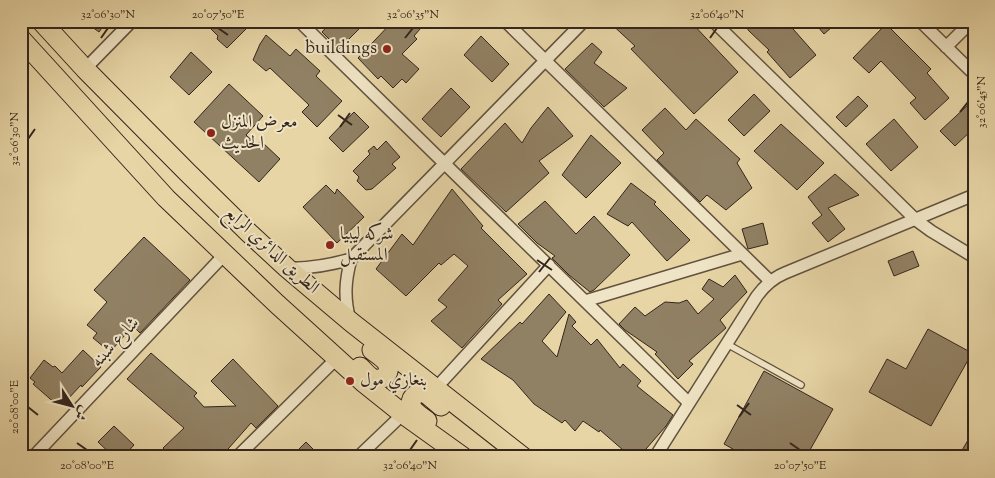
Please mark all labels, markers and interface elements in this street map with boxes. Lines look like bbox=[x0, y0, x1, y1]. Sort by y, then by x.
text: 32°06'30"N bbox=[81, 6, 135, 24]
text: 20°07'50"E bbox=[192, 6, 245, 24]
text: 32°06'35"N bbox=[387, 6, 440, 24]
text: 32°06'40"N bbox=[690, 6, 744, 24]
place label: buildings bbox=[305, 36, 377, 62]
marker: buildings bbox=[381, 43, 393, 55]
text: 32°06'45"N bbox=[973, 75, 991, 128]
place label: معرض المنزل الحديث bbox=[221, 110, 297, 157]
text: 32°06'30"N bbox=[6, 112, 24, 166]
marker: معرض المنزل الحديث bbox=[205, 127, 217, 139]
street label: الطريق الدائري الرابع bbox=[217, 201, 324, 302]
place label: شركه ليبيا المستقبل bbox=[340, 222, 393, 269]
marker: شركه ليبيا المستقبل bbox=[324, 239, 336, 251]
street label: شارع شبنه bbox=[86, 312, 146, 374]
place label: بنغازي مول bbox=[360, 368, 427, 394]
marker: بنغازي مول bbox=[344, 375, 356, 387]
text: 20°08'00"E bbox=[6, 379, 24, 434]
north arrow bbox=[48, 380, 98, 430]
text: ش bbox=[69, 401, 93, 424]
text: 20°08'00"E bbox=[60, 457, 115, 475]
text: 32°06'40"N bbox=[383, 457, 437, 475]
text: 20°07'50"E bbox=[774, 457, 827, 475]

